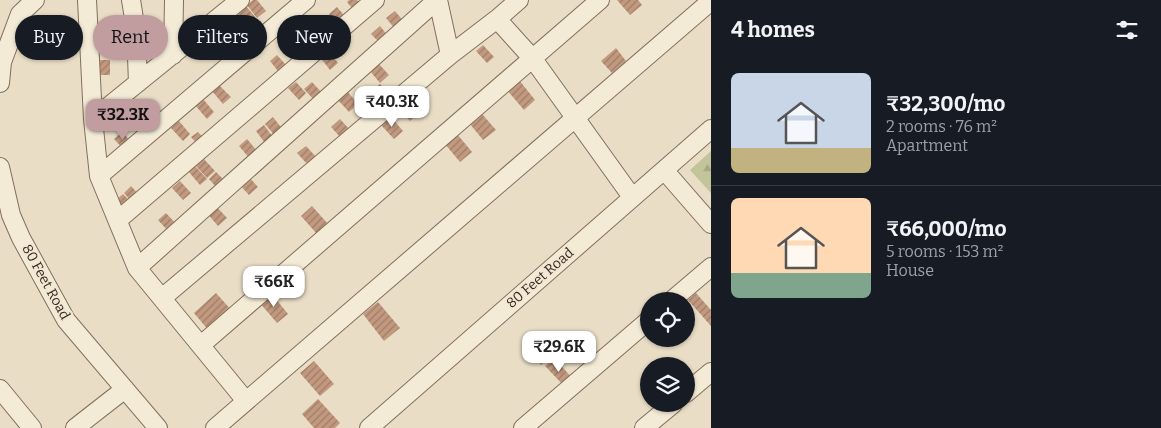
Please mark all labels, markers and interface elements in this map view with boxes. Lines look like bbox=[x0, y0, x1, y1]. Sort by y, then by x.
chip: Buy bbox=[15, 15, 83, 60]
chip: Rent bbox=[93, 15, 168, 60]
chip: Filters bbox=[178, 15, 267, 60]
chip: New bbox=[277, 15, 351, 60]
icon: filters bbox=[1113, 16, 1141, 44]
text: 4 homes bbox=[731, 17, 815, 43]
pin: ₹40.3K bbox=[351, 86, 433, 128]
text: ₹32,300/mo bbox=[886, 91, 1005, 117]
text: ₹40.3K bbox=[365, 92, 419, 111]
icon: home bbox=[771, 93, 831, 153]
pin: ₹32.3K bbox=[82, 98, 164, 141]
text: ₹32.3K bbox=[97, 105, 149, 124]
text: 2 rooms · 76 m² bbox=[886, 117, 997, 136]
text: Apartment bbox=[886, 136, 968, 155]
text: ₹66,000/mo bbox=[886, 216, 1007, 242]
icon: home bbox=[771, 218, 831, 278]
street label: 80 Feet Road bbox=[18, 241, 74, 323]
text: 5 rooms · 153 m² bbox=[886, 242, 1003, 261]
street label: 80 Feet Road bbox=[503, 244, 577, 312]
text: House bbox=[886, 261, 934, 280]
pin: ₹66K bbox=[244, 266, 304, 308]
text: ₹66K bbox=[254, 272, 294, 291]
map controls bbox=[640, 292, 695, 412]
button: locate bbox=[640, 292, 695, 347]
pin: ₹29.6K bbox=[518, 330, 600, 373]
text: ₹29.6K bbox=[533, 337, 585, 356]
button: layers bbox=[640, 357, 695, 412]

